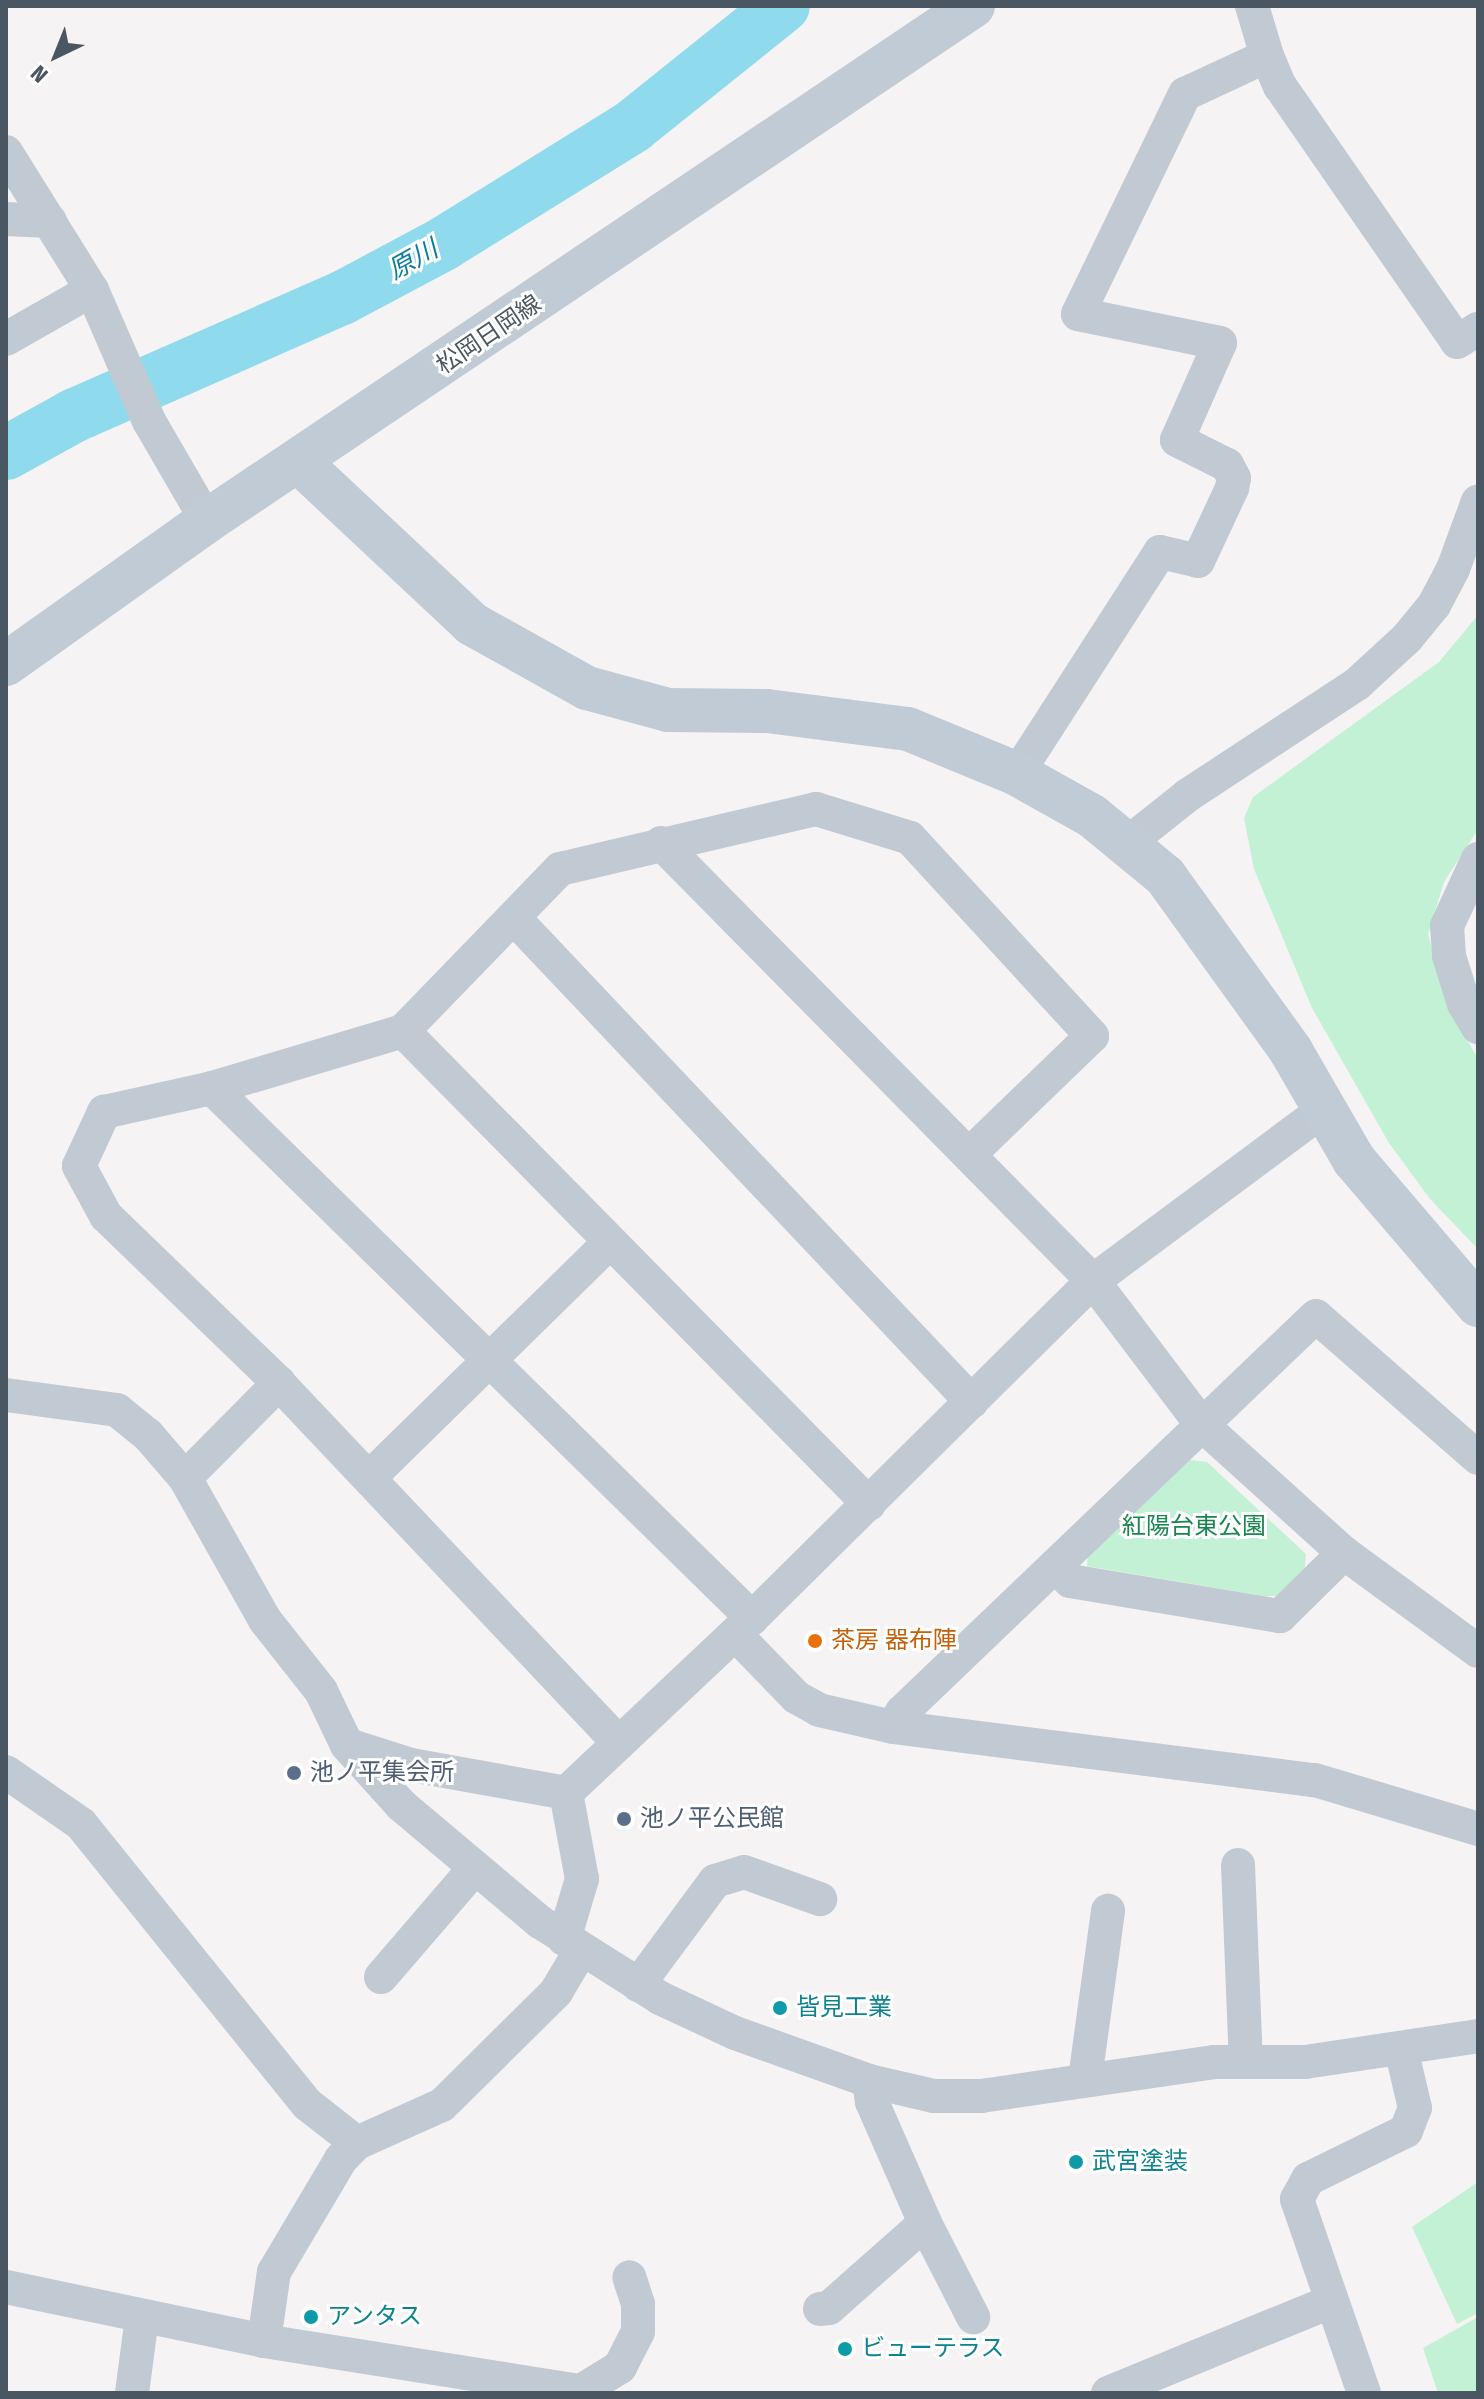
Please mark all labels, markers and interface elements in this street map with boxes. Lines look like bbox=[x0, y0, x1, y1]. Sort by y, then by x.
north arrow bbox=[16, 16, 96, 96]
text: N bbox=[25, 60, 53, 88]
water label: 原川 bbox=[383, 234, 443, 286]
street label: 松岡日岡線 bbox=[431, 290, 547, 380]
park label: 紅陽台東公園 bbox=[1122, 1513, 1266, 1541]
place label: 茶房 器布陣 bbox=[831, 1627, 957, 1655]
marker: 茶房 器布陣 bbox=[806, 1632, 824, 1650]
place label: 池ノ平集会所 bbox=[310, 1759, 454, 1787]
marker: 池ノ平集会所 bbox=[285, 1764, 303, 1782]
place label: 池ノ平公民館 bbox=[640, 1805, 784, 1833]
marker: 池ノ平公民館 bbox=[615, 1810, 633, 1828]
place label: 皆見工業 bbox=[796, 1994, 892, 2022]
marker: 皆見工業 bbox=[771, 1999, 789, 2017]
place label: 武宮塗装 bbox=[1092, 2148, 1188, 2176]
marker: 武宮塗装 bbox=[1067, 2153, 1085, 2171]
place label: アンタス bbox=[327, 2303, 423, 2331]
marker: アンタス bbox=[302, 2308, 320, 2326]
place label: ビューテラス bbox=[861, 2335, 1005, 2363]
marker: ビューテラス bbox=[836, 2340, 854, 2358]

